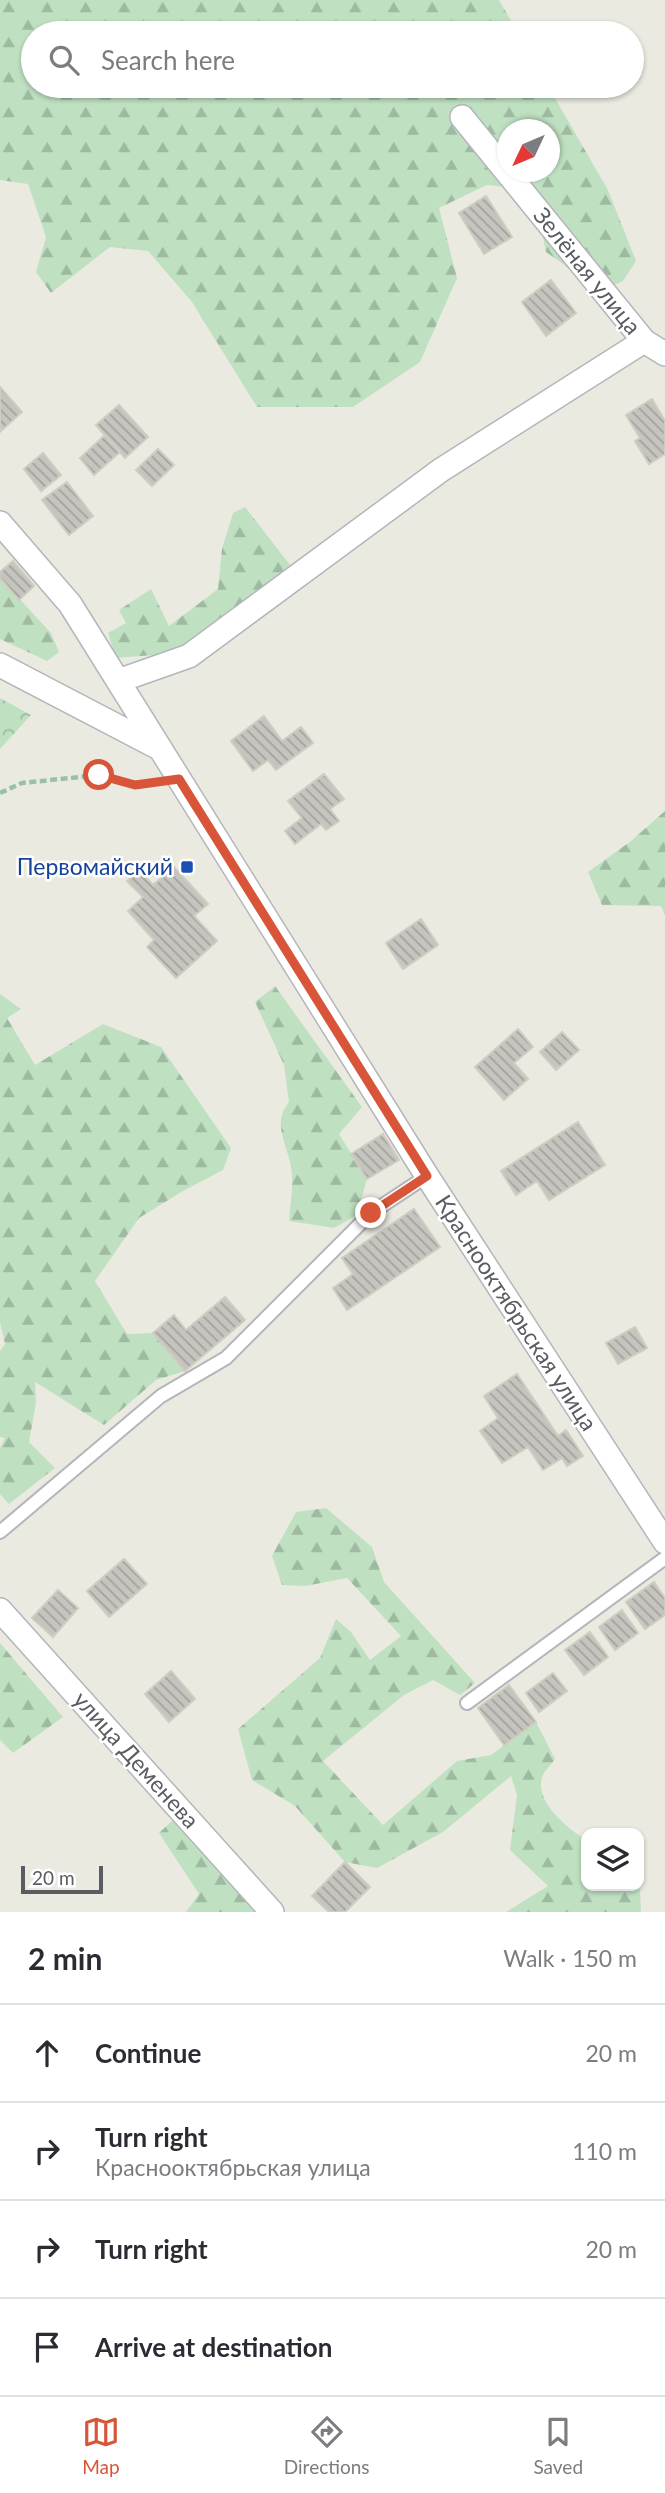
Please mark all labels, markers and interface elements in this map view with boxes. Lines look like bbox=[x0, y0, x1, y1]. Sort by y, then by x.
search box bbox=[21, 21, 644, 98]
icon: search bbox=[45, 41, 83, 79]
text: Search here bbox=[101, 44, 235, 76]
north arrow bbox=[497, 119, 560, 182]
street label: Зелёная улица bbox=[528, 201, 648, 340]
route start bbox=[83, 759, 114, 790]
place label: Первомайский bbox=[17, 852, 173, 880]
marker: Первомайский bbox=[179, 859, 195, 875]
street label: Краснооктябрьская улица bbox=[430, 1189, 604, 1436]
route end bbox=[355, 1197, 386, 1228]
street label: улица Деменева bbox=[68, 1685, 206, 1834]
map controls bbox=[581, 1828, 644, 1891]
button: layers bbox=[581, 1828, 644, 1891]
scale bar bbox=[21, 1863, 103, 1895]
text: 20 m bbox=[32, 1866, 75, 1889]
text: 2 min bbox=[28, 1940, 102, 1976]
text: Walk · 150 m bbox=[503, 1944, 637, 1972]
icon: ahead bbox=[28, 2034, 66, 2072]
text: Continue bbox=[95, 2037, 201, 2069]
text: 20 m bbox=[586, 2039, 637, 2067]
text: Turn right bbox=[95, 2121, 208, 2153]
icon: right bbox=[28, 2132, 66, 2170]
text: 110 m bbox=[572, 2137, 637, 2165]
text: Краснооктябрьская улица bbox=[95, 2153, 371, 2181]
icon: right bbox=[28, 2230, 66, 2268]
text: Turn right bbox=[95, 2233, 208, 2265]
text: 20 m bbox=[586, 2235, 637, 2263]
icon: arrive bbox=[28, 2328, 66, 2366]
text: Arrive at destination bbox=[95, 2331, 332, 2363]
tab: Map bbox=[82, 2413, 120, 2478]
tab: Directions bbox=[284, 2413, 370, 2478]
tab: Saved bbox=[533, 2413, 583, 2478]

